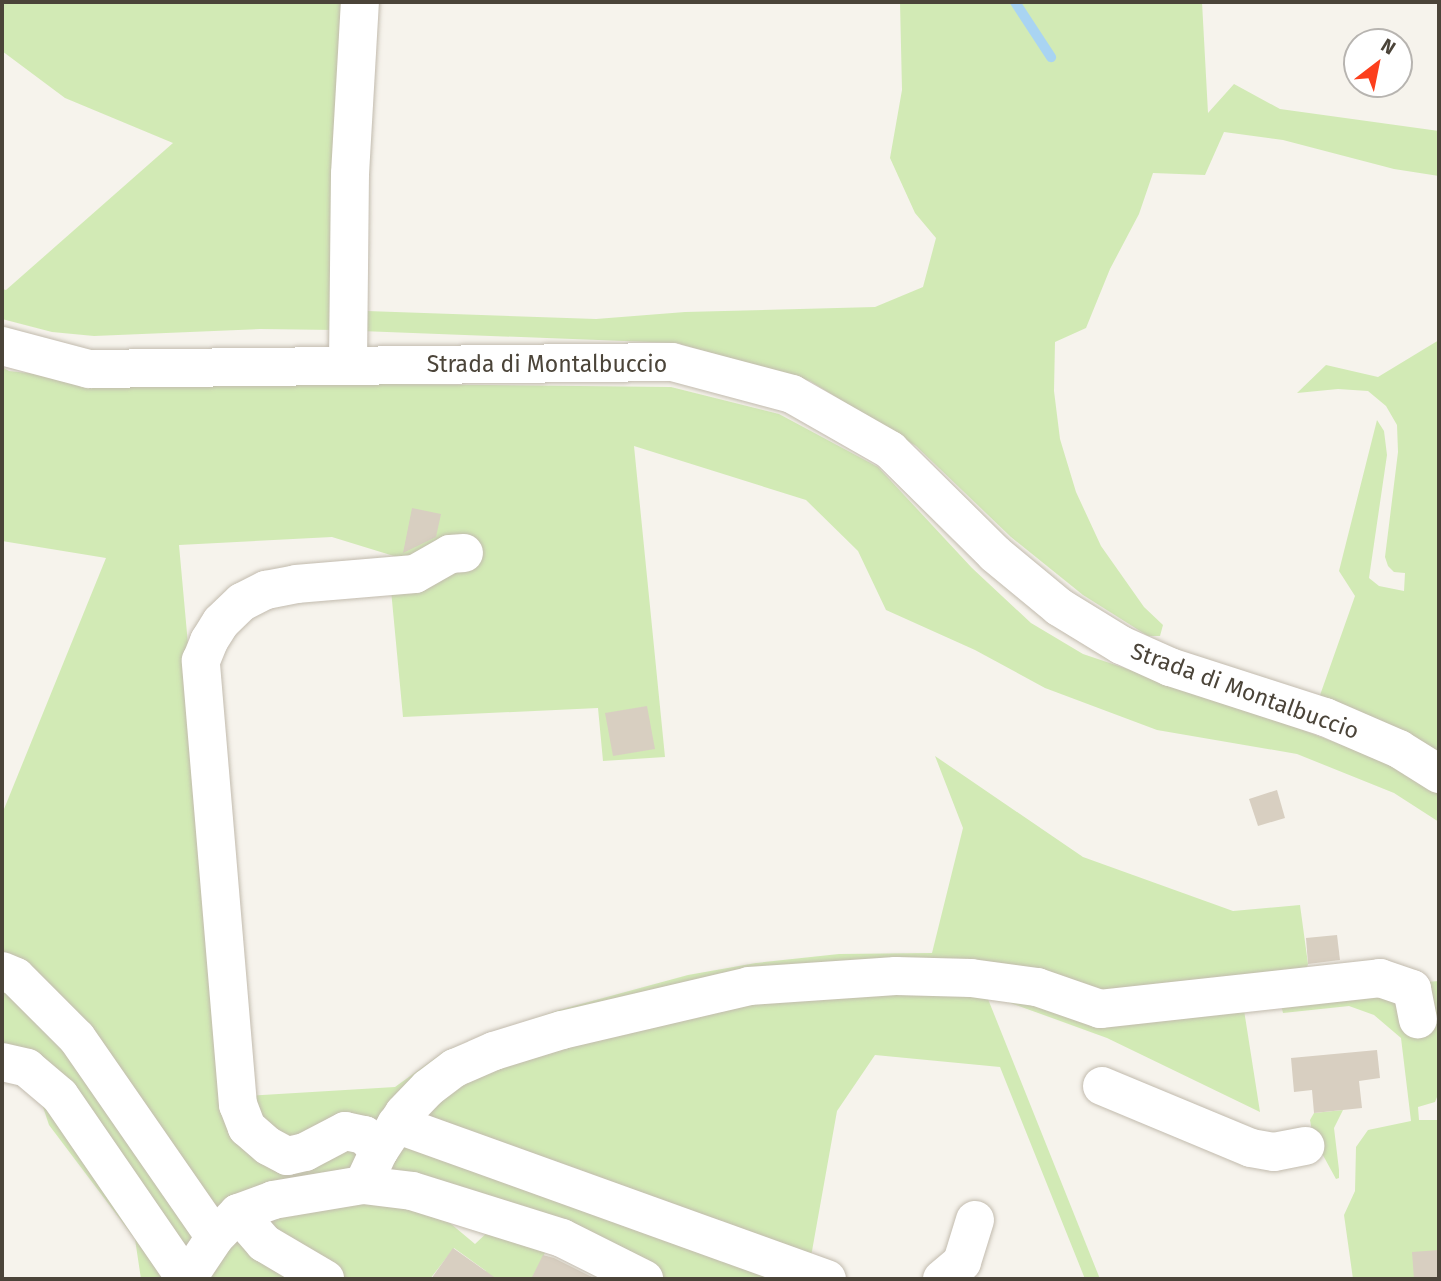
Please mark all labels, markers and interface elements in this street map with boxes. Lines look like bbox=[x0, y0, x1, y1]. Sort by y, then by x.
north arrow bbox=[1343, 28, 1413, 98]
text: N bbox=[1377, 33, 1400, 60]
street label: Strada di Montalbuccio bbox=[427, 350, 667, 378]
street label: Strada di Montalbuccio bbox=[1127, 637, 1363, 745]

